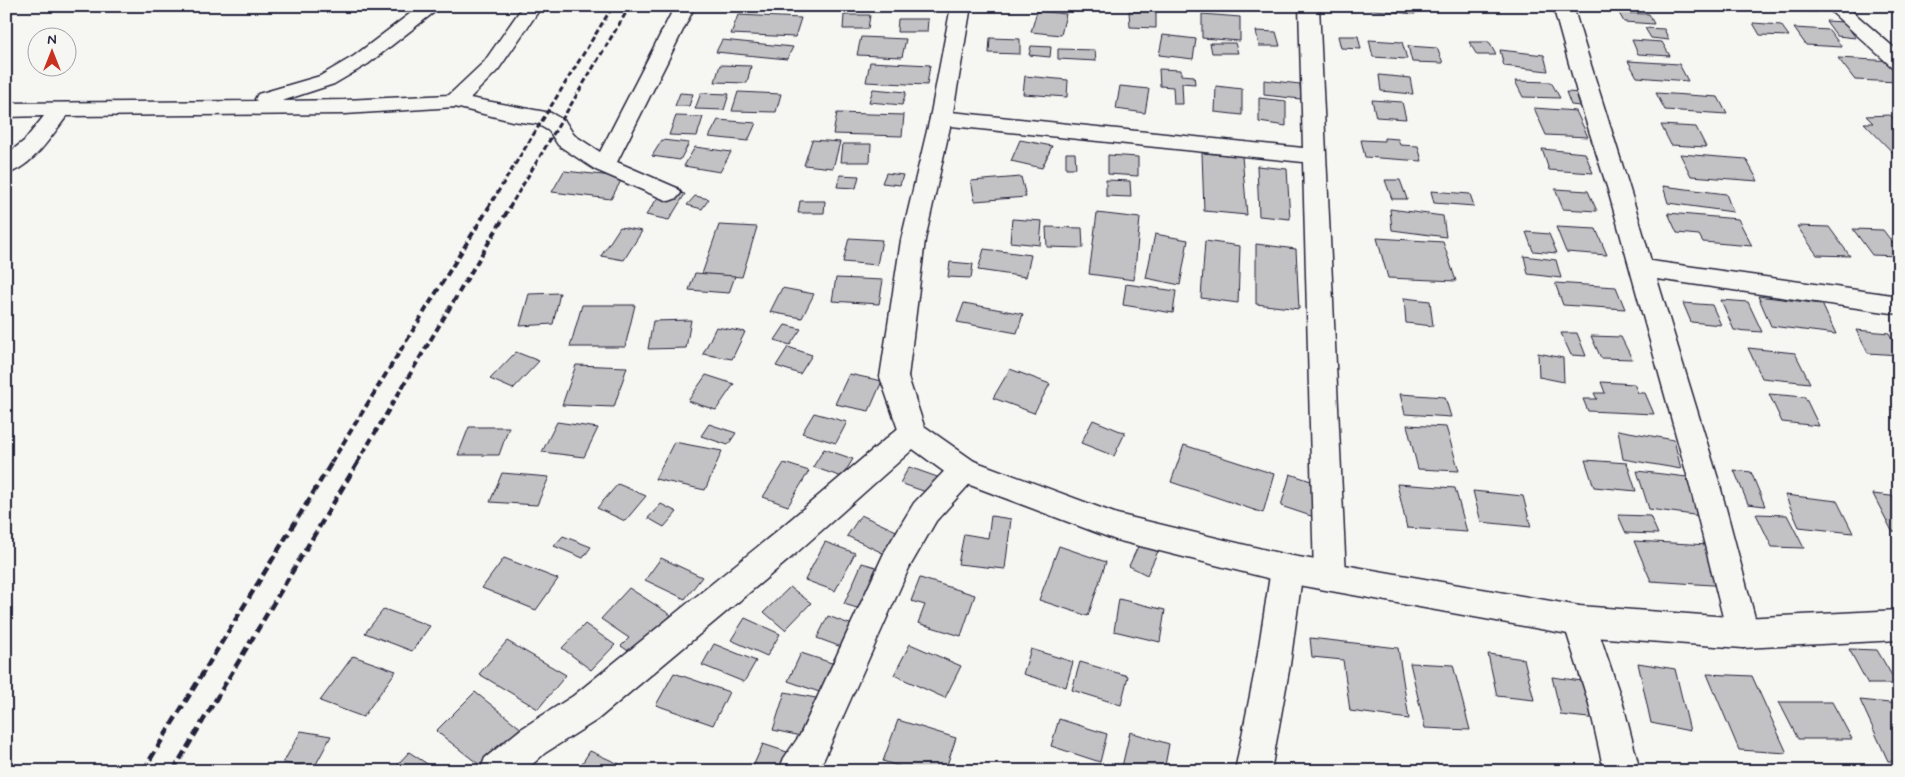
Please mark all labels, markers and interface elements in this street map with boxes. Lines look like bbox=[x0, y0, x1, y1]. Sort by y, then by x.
north arrow bbox=[28, 28, 78, 78]
text: N bbox=[47, 31, 57, 49]

